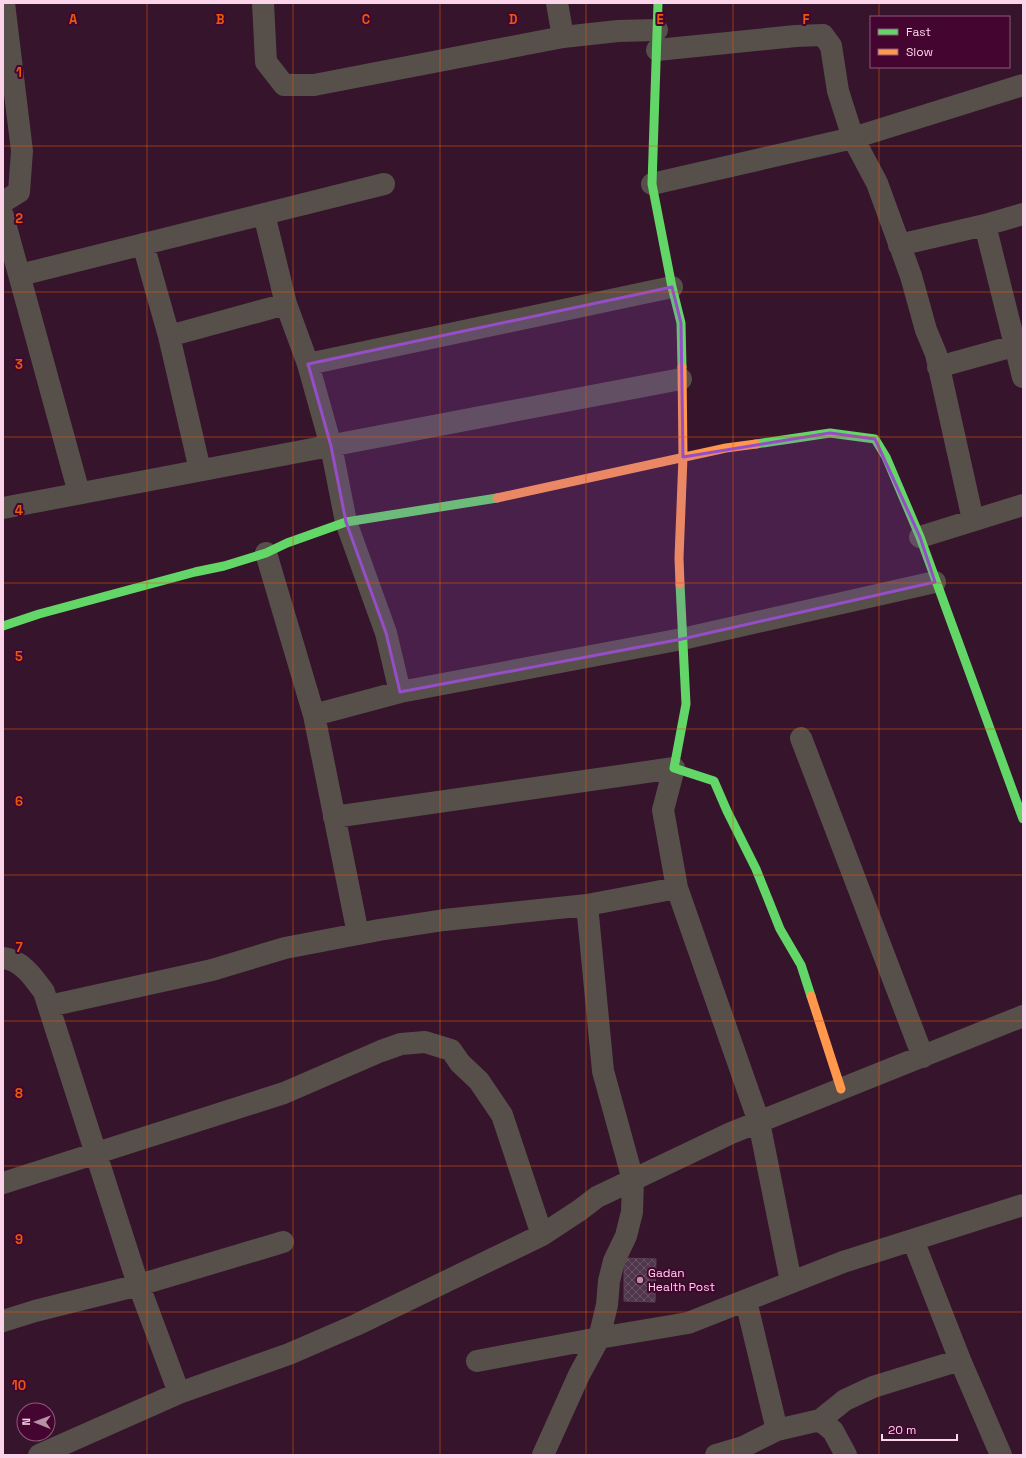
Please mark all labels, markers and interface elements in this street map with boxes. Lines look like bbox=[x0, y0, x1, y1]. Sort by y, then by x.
text: A bbox=[69, 11, 78, 28]
text: B bbox=[216, 11, 225, 28]
text: C bbox=[362, 11, 370, 28]
text: D bbox=[509, 11, 518, 28]
text: E bbox=[656, 11, 664, 28]
text: F bbox=[803, 11, 810, 28]
legend bbox=[870, 16, 1010, 68]
text: Fast bbox=[906, 24, 931, 40]
text: Slow bbox=[906, 44, 933, 60]
text: 1 bbox=[16, 64, 22, 81]
text: 2 bbox=[15, 210, 23, 227]
text: 3 bbox=[15, 356, 23, 373]
text: 4 bbox=[15, 502, 23, 519]
text: 5 bbox=[15, 648, 23, 665]
text: 6 bbox=[15, 793, 23, 810]
text: 7 bbox=[15, 939, 23, 956]
text: 8 bbox=[15, 1085, 23, 1102]
text: 9 bbox=[15, 1231, 23, 1248]
place label: Gadan Health Post bbox=[648, 1265, 715, 1295]
marker: Gadan Health Post bbox=[635, 1275, 645, 1285]
text: 10 bbox=[12, 1377, 26, 1394]
north arrow bbox=[16, 1402, 56, 1442]
scale bar bbox=[882, 1416, 957, 1442]
text: N bbox=[19, 1418, 33, 1426]
text: 20 m bbox=[888, 1422, 916, 1438]

